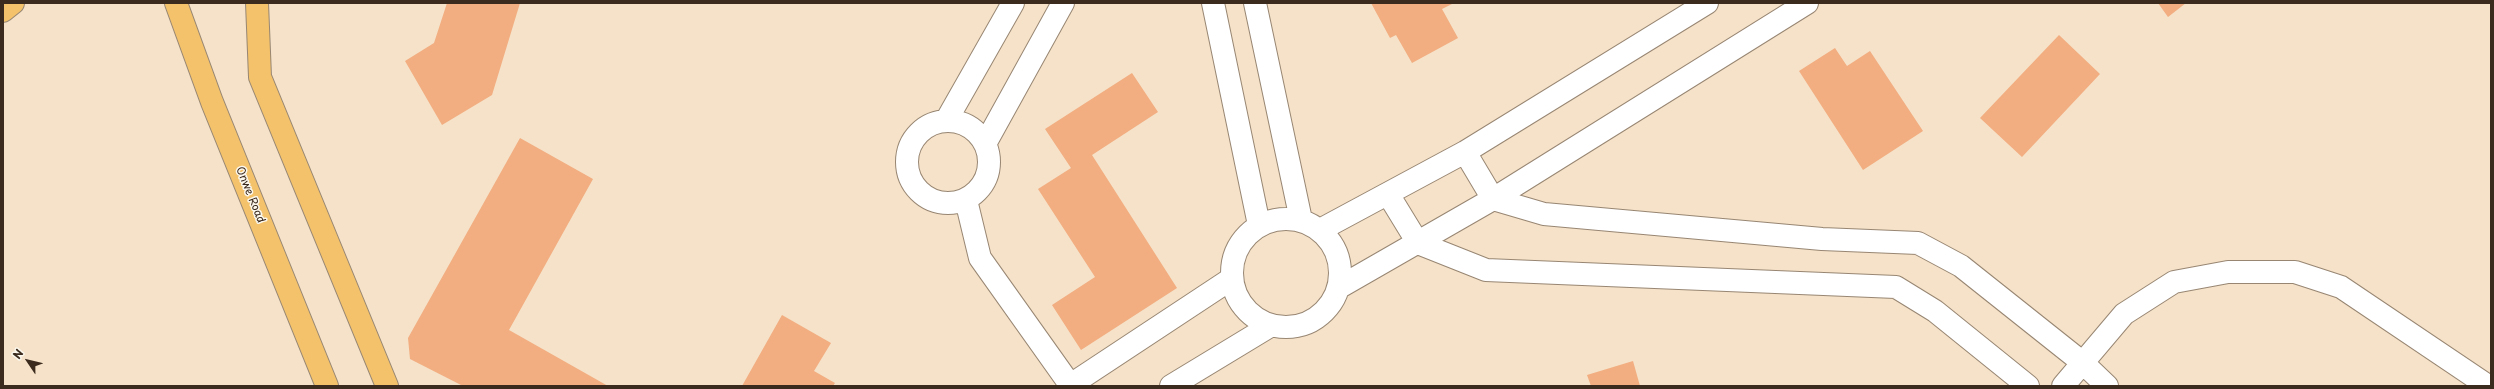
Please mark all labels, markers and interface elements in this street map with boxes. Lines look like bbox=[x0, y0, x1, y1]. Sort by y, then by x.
street label: Onwe Road bbox=[233, 165, 267, 225]
north arrow bbox=[8, 341, 48, 381]
text: N bbox=[8, 345, 27, 362]

